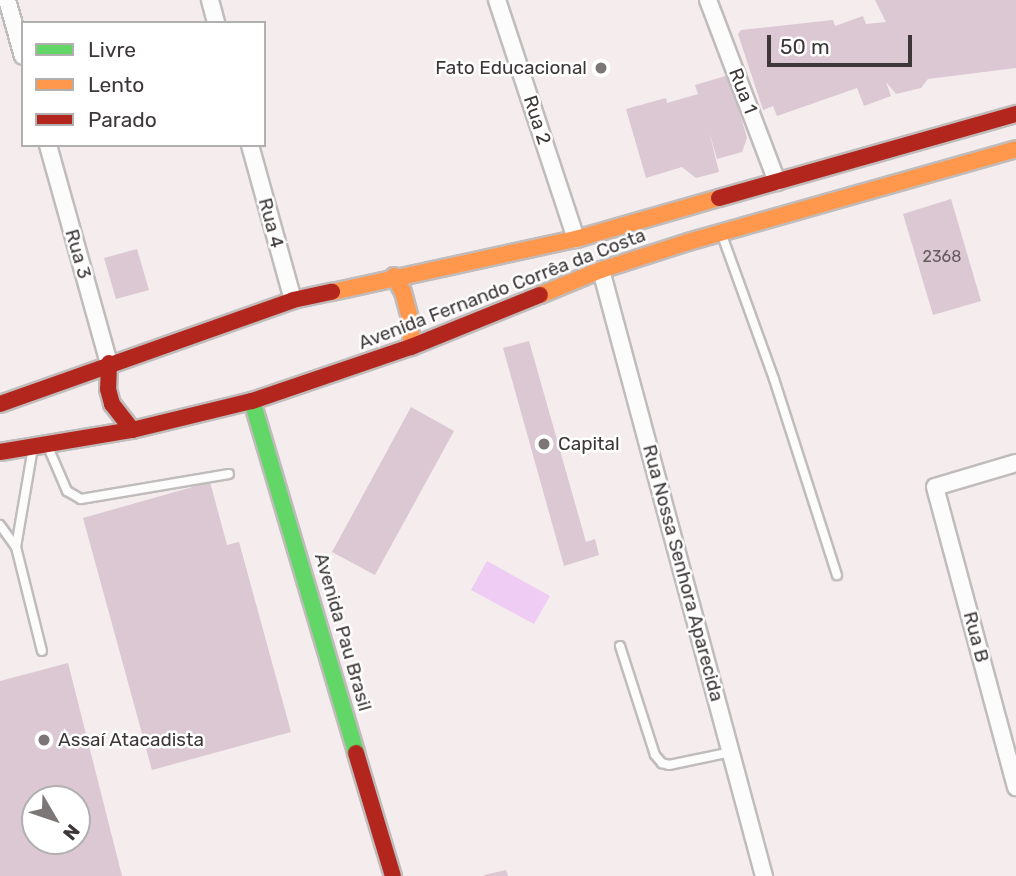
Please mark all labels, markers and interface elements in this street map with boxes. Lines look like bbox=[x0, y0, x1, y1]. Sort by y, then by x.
legend bbox=[21, 21, 266, 147]
scale bar bbox=[771, 21, 916, 65]
text: 50 m bbox=[780, 34, 830, 59]
text: Livre bbox=[88, 37, 136, 62]
place label: Fato Educacional bbox=[435, 57, 587, 79]
marker: Fato Educacional bbox=[593, 60, 609, 76]
street label: Rua 1 bbox=[724, 65, 762, 117]
text: Lento bbox=[88, 72, 144, 97]
street label: Rua 2 bbox=[518, 93, 556, 147]
text: Parado bbox=[88, 107, 157, 132]
street label: Rua 4 bbox=[253, 196, 289, 250]
street label: Avenida Fernando Corrêa da Costa bbox=[355, 224, 649, 354]
street label: Rua 3 bbox=[60, 227, 96, 281]
house number: 2368 bbox=[923, 247, 961, 267]
place label: Capital bbox=[558, 433, 620, 455]
marker: Capital bbox=[536, 436, 552, 452]
street label: Rua Nossa Senhora Aparecida bbox=[638, 442, 728, 704]
street label: Avenida Pau Brasil bbox=[310, 550, 376, 714]
street label: Rua B bbox=[958, 609, 994, 665]
place label: Assaí Atacadista bbox=[58, 729, 204, 751]
marker: Assaí Atacadista bbox=[36, 732, 52, 748]
north arrow bbox=[21, 785, 91, 855]
text: N bbox=[58, 820, 84, 845]

